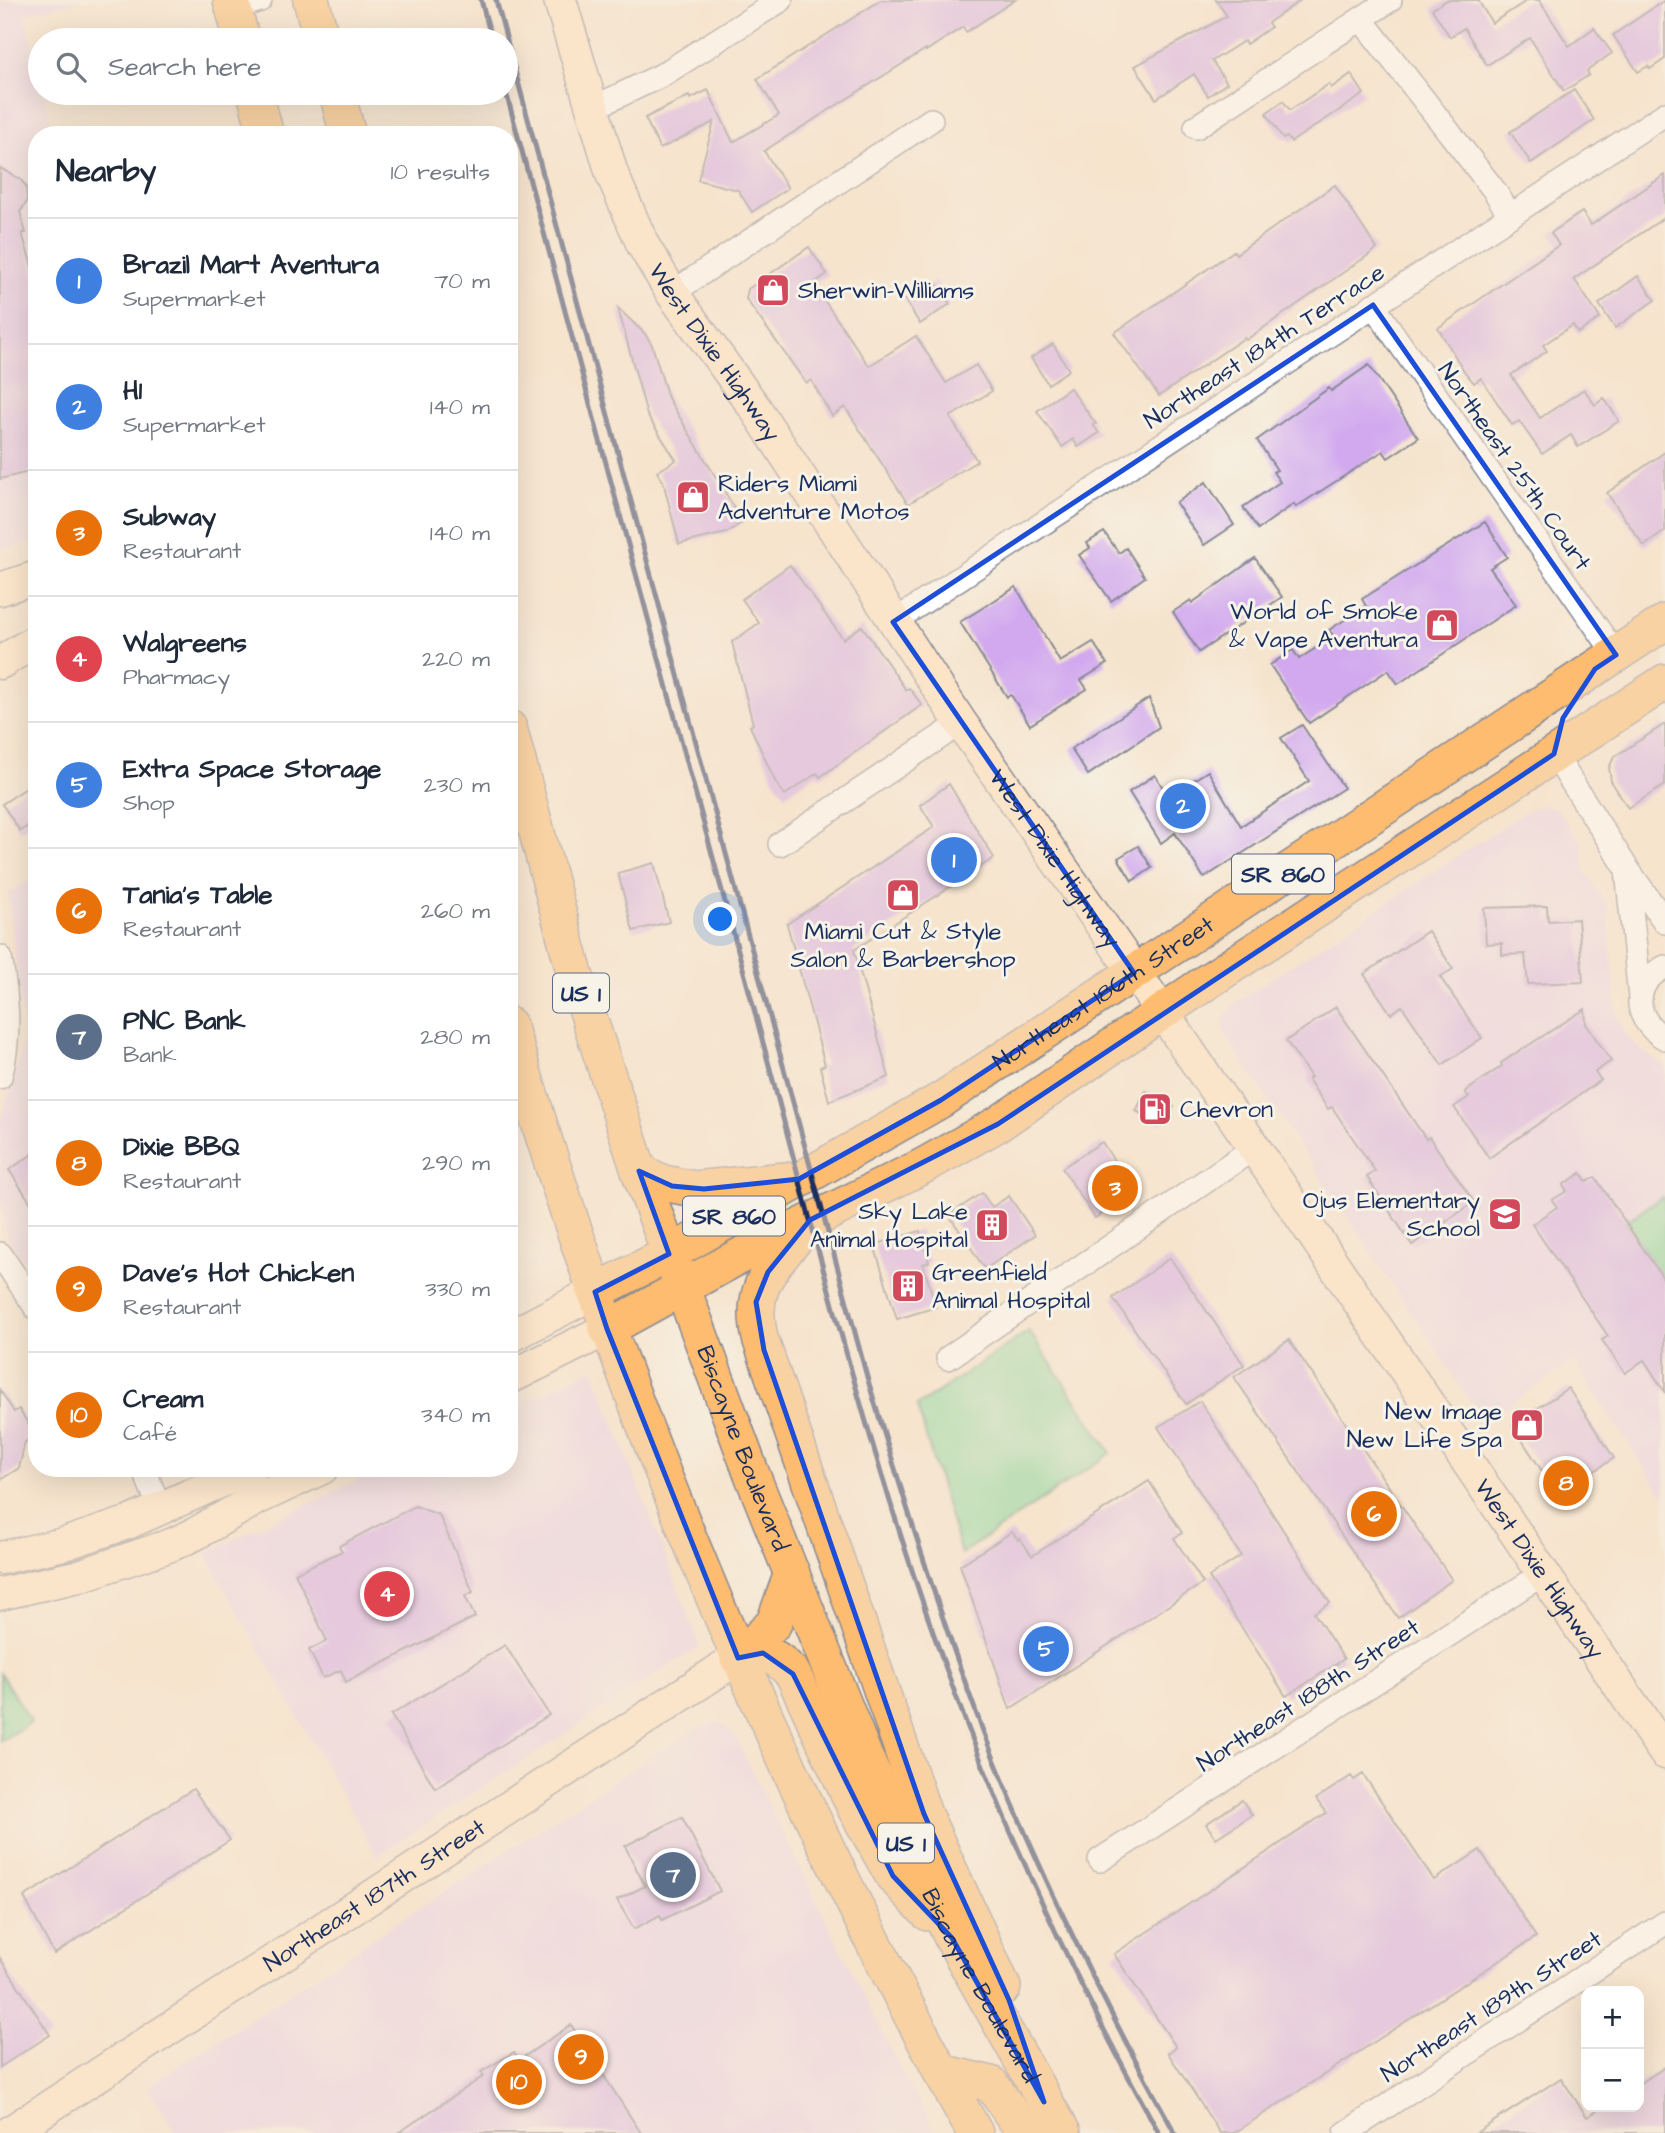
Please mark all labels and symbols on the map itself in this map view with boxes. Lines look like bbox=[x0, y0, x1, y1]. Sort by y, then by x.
street label: Northeast 184th Terrace bbox=[1137, 256, 1392, 438]
street label: West Dixie Highway bbox=[640, 257, 788, 449]
shop icon: Sherwin-Williams bbox=[754, 271, 792, 309]
place label: Sherwin-Williams bbox=[798, 274, 974, 308]
street label: Northeast 25th Court bbox=[1429, 355, 1599, 578]
place label: Riders Miami Adventure Motos bbox=[718, 467, 909, 529]
shop icon: Riders Miami Adventure Motos bbox=[674, 478, 712, 516]
place label: World of Smoke & Vape Aventura bbox=[1229, 595, 1418, 657]
shop icon: World of Smoke & Vape Aventura bbox=[1423, 606, 1461, 644]
street label: West Dixie Highway bbox=[980, 762, 1128, 955]
pin: 2 bbox=[1160, 780, 1206, 832]
pin: 1 bbox=[931, 834, 977, 886]
road number: SR 860 bbox=[1232, 854, 1334, 894]
shop icon: Miami Cut & Style Salon & Barbershop bbox=[884, 876, 922, 914]
your location bbox=[703, 902, 737, 936]
street label: Northeast 186th Street bbox=[986, 908, 1221, 1079]
place label: Miami Cut & Style Salon & Barbershop bbox=[790, 915, 1016, 977]
road number: US 1 bbox=[553, 974, 609, 1012]
fuel station icon: Chevron bbox=[1136, 1090, 1174, 1128]
place label: Chevron bbox=[1180, 1093, 1273, 1127]
pin: 3 bbox=[1092, 1162, 1138, 1214]
place label: Ojus Elementary School bbox=[1303, 1184, 1480, 1246]
place label: Sky Lake Animal Hospital bbox=[810, 1195, 968, 1257]
school or university icon: Ojus Elementary School bbox=[1486, 1195, 1524, 1233]
road number: SR 860 bbox=[683, 1196, 785, 1236]
building icon: Sky Lake Animal Hospital bbox=[973, 1206, 1011, 1244]
place label: Greenfield Animal Hospital bbox=[932, 1256, 1090, 1318]
building icon: Greenfield Animal Hospital bbox=[889, 1267, 927, 1305]
street label: Biscayne Boulevard bbox=[687, 1341, 797, 1557]
place label: New Image New Life Spa bbox=[1347, 1395, 1502, 1457]
shop icon: New Image New Life Spa bbox=[1508, 1406, 1546, 1444]
pin: 8 bbox=[1543, 1457, 1589, 1509]
street label: West Dixie Highway bbox=[1466, 1472, 1612, 1666]
pin: 6 bbox=[1351, 1488, 1397, 1540]
pin: 4 bbox=[364, 1568, 410, 1620]
street label: Northeast 188th Street bbox=[1191, 1611, 1427, 1781]
pin: 5 bbox=[1023, 1623, 1069, 1675]
street label: Northeast 187th Street bbox=[257, 1811, 493, 1981]
road number: US 1 bbox=[878, 1824, 934, 1862]
pin: 7 bbox=[650, 1849, 696, 1901]
street label: Biscayne Boulevard bbox=[913, 1883, 1047, 2089]
street label: Northeast 189th Street bbox=[1374, 1922, 1609, 2091]
pin: 9 bbox=[558, 2031, 604, 2083]
pin: 10 bbox=[496, 2056, 542, 2108]

